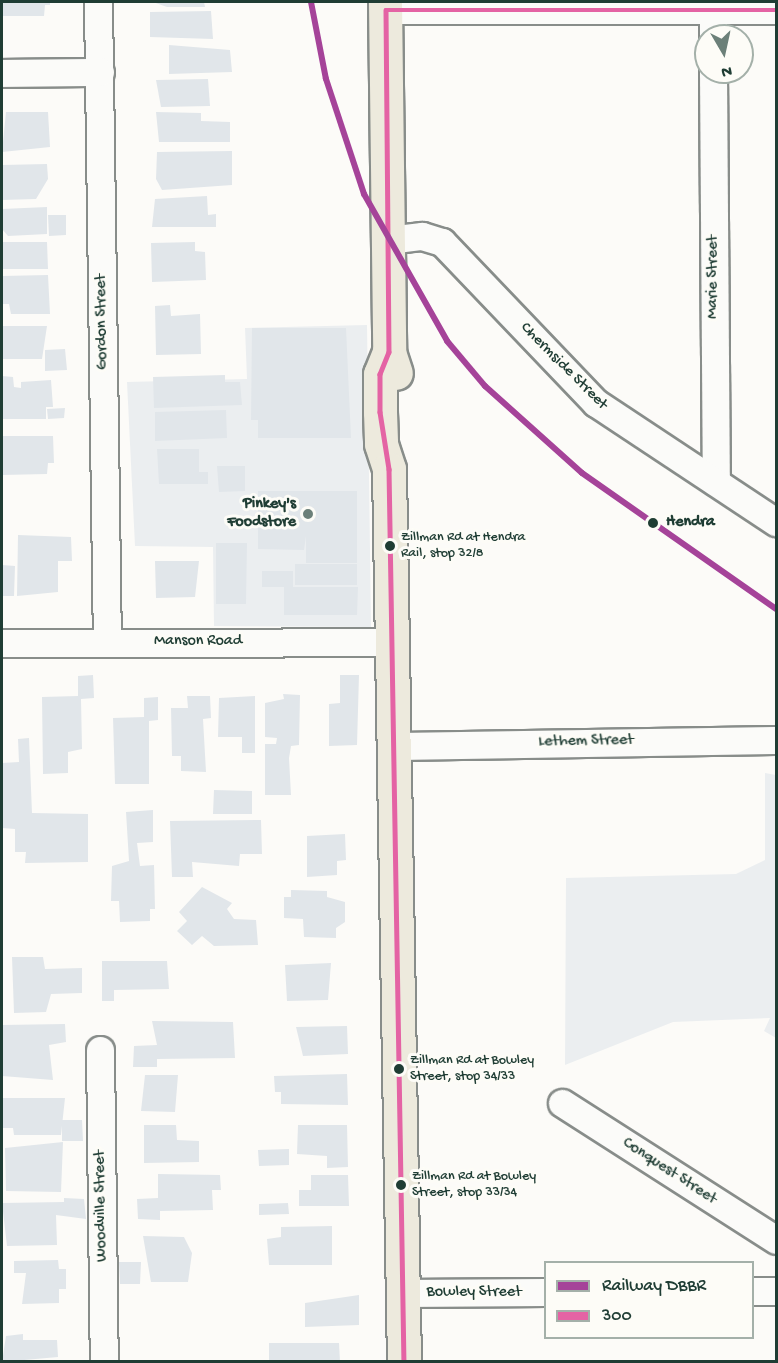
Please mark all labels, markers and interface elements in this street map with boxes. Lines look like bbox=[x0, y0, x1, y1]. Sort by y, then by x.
north arrow bbox=[694, 24, 754, 84]
text: N bbox=[720, 60, 733, 80]
street label: Marie Street bbox=[704, 235, 724, 319]
street label: Gordon Street bbox=[93, 274, 113, 370]
street label: Chermside Street bbox=[515, 319, 611, 415]
place label: Pinkey's Foodstore bbox=[227, 495, 296, 533]
marker: Pinkey's Foodstore bbox=[301, 507, 315, 521]
place label: Hendra bbox=[666, 513, 715, 533]
marker: Hendra bbox=[644, 514, 662, 532]
place label: Zillman Rd at Hendra Rail, stop 32/8 bbox=[401, 530, 525, 562]
marker: Zillman Rd at Hendra Rail, stop 32/8 bbox=[384, 540, 396, 552]
street label: Manson Road bbox=[154, 632, 242, 652]
street label: Lethem Street bbox=[538, 732, 634, 752]
place label: Zillman Rd at Bowley Street, stop 34/33 bbox=[410, 1053, 534, 1086]
marker: Zillman Rd at Bowley Street, stop 34/33 bbox=[393, 1063, 405, 1075]
street label: Conquest Street bbox=[618, 1134, 720, 1210]
street label: Woodville Street bbox=[91, 1150, 113, 1262]
place label: Zillman Rd at Bowley Street, stop 33/34 bbox=[412, 1169, 536, 1202]
marker: Zillman Rd at Bowley Street, stop 33/34 bbox=[395, 1179, 407, 1191]
legend bbox=[544, 1261, 754, 1339]
text: Railway DBBR bbox=[602, 1276, 706, 1297]
street label: Bowley Street bbox=[427, 1283, 521, 1303]
text: 300 bbox=[602, 1306, 632, 1327]

